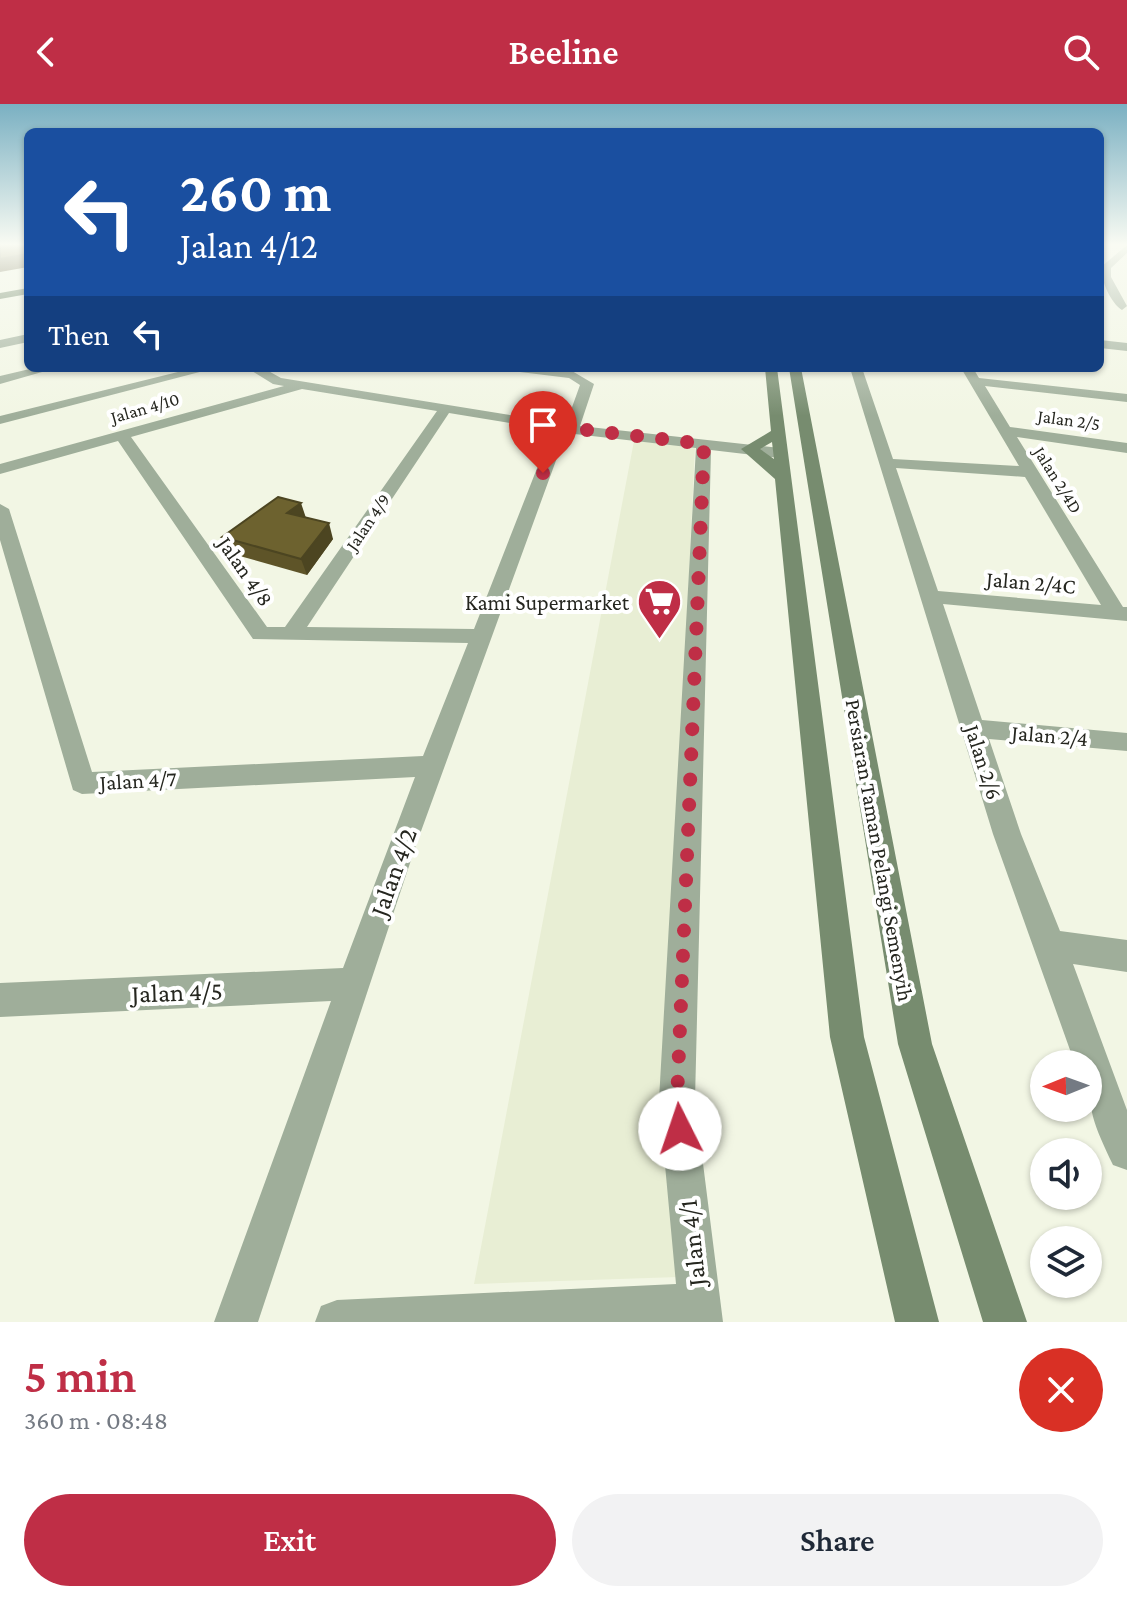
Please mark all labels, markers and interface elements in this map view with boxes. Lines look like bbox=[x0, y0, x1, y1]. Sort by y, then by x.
icon: back bbox=[24, 30, 68, 74]
icon: search bbox=[1059, 30, 1103, 74]
text: Beeline bbox=[508, 32, 619, 72]
icon: left bbox=[48, 160, 152, 264]
text: 260 m bbox=[180, 161, 331, 223]
text: Jalan 4/12 bbox=[180, 226, 318, 266]
icon: left bbox=[126, 312, 170, 356]
text: Then bbox=[48, 318, 110, 351]
street label: Jalan 4/10 bbox=[106, 389, 182, 428]
pin bbox=[509, 391, 577, 473]
icon: arrive bbox=[521, 403, 565, 447]
street label: Jalan 2/5 bbox=[1035, 405, 1102, 434]
street label: Jalan 2/4D bbox=[1029, 441, 1086, 517]
street label: Jalan 4/9 bbox=[341, 490, 394, 556]
street label: Jalan 4/8 bbox=[212, 530, 278, 611]
street label: Jalan 2/4C bbox=[983, 566, 1077, 599]
supermarket icon: Kami Supermarket bbox=[636, 578, 684, 641]
place label: Kami Supermarket bbox=[465, 590, 630, 615]
street label: Persiaran Taman Pelangi Semenyih bbox=[841, 697, 918, 1003]
street label: Jalan 2/6 bbox=[959, 720, 1007, 803]
street label: Jalan 2/4 bbox=[1009, 720, 1089, 751]
street label: Jalan 4/7 bbox=[97, 766, 177, 795]
street label: Jalan 4/2 bbox=[363, 824, 423, 922]
street label: Jalan 4/5 bbox=[129, 976, 223, 1009]
north arrow bbox=[1030, 1050, 1102, 1122]
map controls bbox=[1030, 1050, 1102, 1298]
position arrow bbox=[638, 1087, 722, 1171]
button: sound bbox=[1030, 1138, 1102, 1210]
street label: Jalan 4/1 bbox=[674, 1198, 712, 1290]
button: layers bbox=[1030, 1226, 1102, 1298]
button: close bbox=[1019, 1348, 1103, 1432]
text: 5 min bbox=[24, 1349, 136, 1402]
text: 360 m · 08:48 bbox=[24, 1406, 168, 1435]
button: Exit bbox=[24, 1494, 556, 1586]
button: Share bbox=[572, 1494, 1103, 1586]

